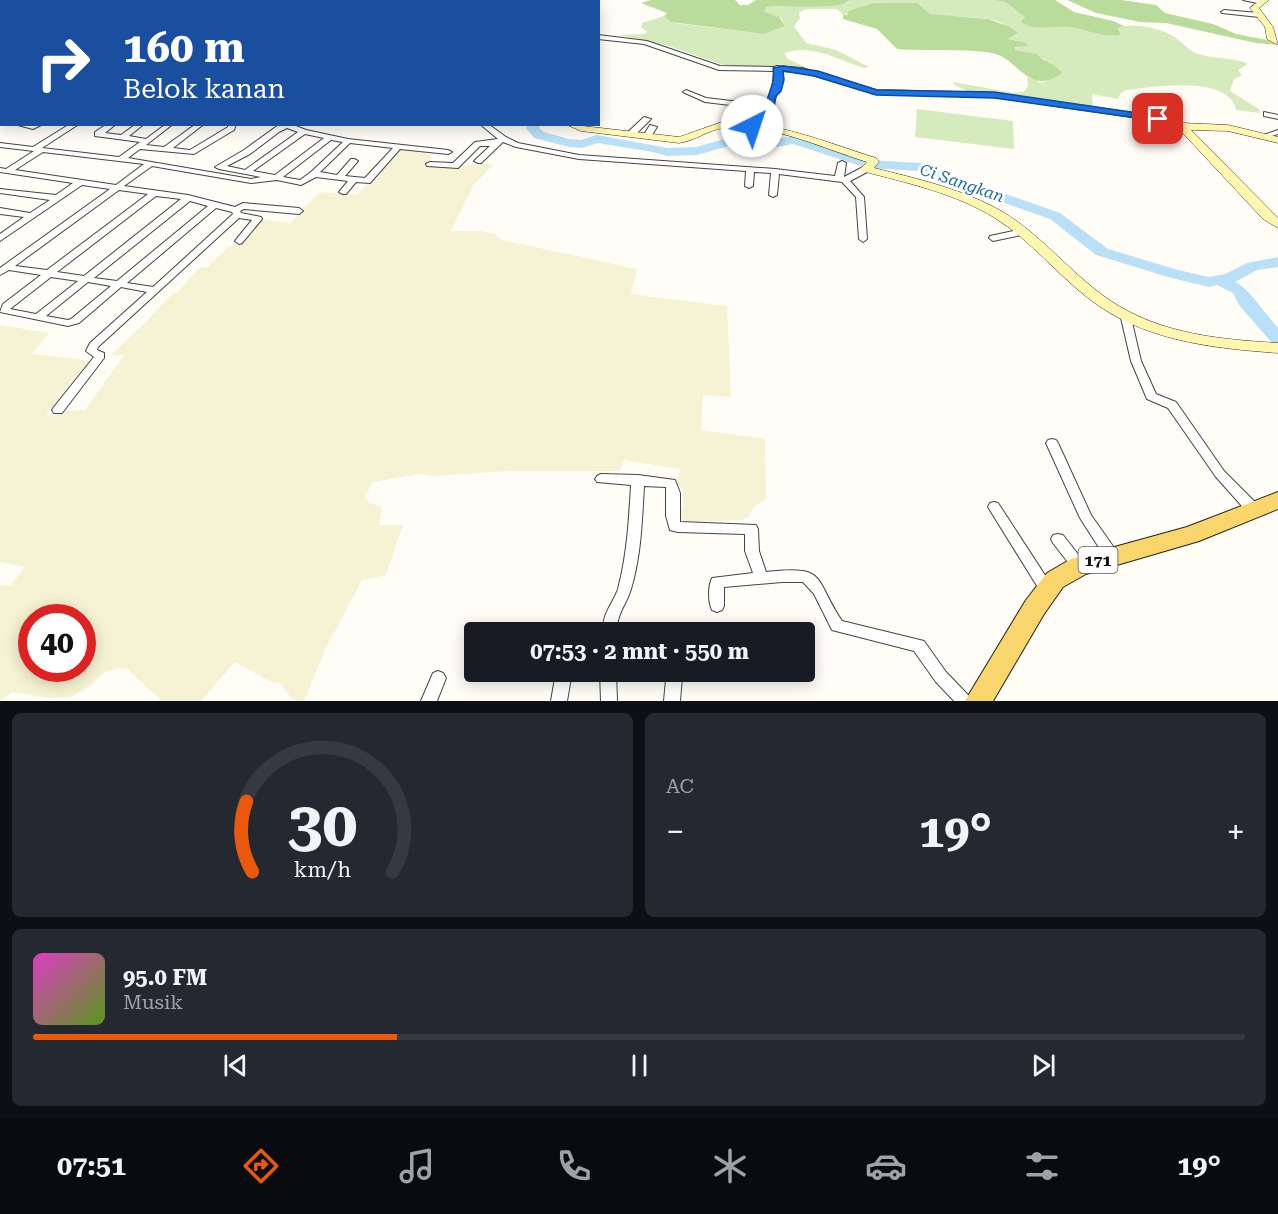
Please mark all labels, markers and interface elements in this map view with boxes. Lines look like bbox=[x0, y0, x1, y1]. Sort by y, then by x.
text: 160 m bbox=[123, 23, 245, 72]
icon: right bbox=[24, 24, 102, 102]
text: Belok kanan bbox=[123, 73, 285, 105]
pin bbox=[1132, 93, 1183, 144]
position arrow bbox=[720, 94, 784, 158]
icon: arrive bbox=[1141, 102, 1174, 135]
water label: Ci Sangkan bbox=[918, 160, 1007, 206]
road number: 171 bbox=[1078, 547, 1118, 573]
speed limit sign: 40 bbox=[18, 604, 96, 682]
text: 07:53 · 2 mnt · 550 m bbox=[530, 639, 749, 664]
text: AC bbox=[666, 774, 694, 798]
text: 30 bbox=[288, 788, 357, 861]
text: 19° bbox=[919, 805, 992, 858]
text: − bbox=[666, 812, 684, 851]
text: + bbox=[1227, 812, 1245, 851]
text: km/h bbox=[294, 857, 351, 882]
text: 95.0 FM bbox=[123, 965, 207, 990]
text: Musik bbox=[123, 990, 183, 1014]
icon: previous bbox=[219, 1049, 252, 1082]
icon: pause bbox=[623, 1049, 656, 1082]
icon: next bbox=[1027, 1049, 1060, 1082]
icon: directions bbox=[240, 1145, 282, 1187]
icon: music bbox=[396, 1145, 438, 1187]
icon: phone bbox=[553, 1145, 595, 1187]
icon: climate bbox=[709, 1145, 751, 1187]
icon: car bbox=[865, 1145, 907, 1187]
icon: filters bbox=[1021, 1145, 1063, 1187]
text: 07:51 bbox=[57, 1150, 126, 1182]
text: 19° bbox=[1177, 1150, 1221, 1182]

